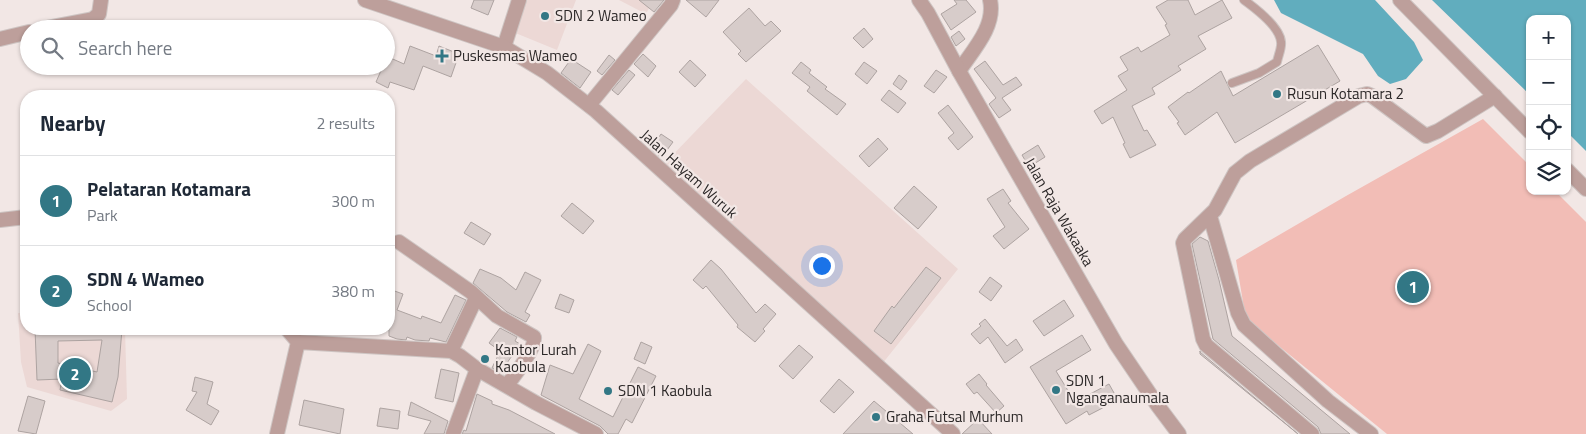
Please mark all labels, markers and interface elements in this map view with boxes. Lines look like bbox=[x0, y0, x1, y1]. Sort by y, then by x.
place label: SDN 2 Wameo bbox=[555, 4, 647, 27]
marker: SDN 2 Wameo bbox=[539, 10, 551, 22]
map controls bbox=[1526, 15, 1571, 195]
button: + bbox=[1526, 15, 1571, 60]
search box bbox=[20, 20, 395, 75]
text: Search here bbox=[78, 33, 172, 62]
icon: search bbox=[38, 34, 66, 62]
place label: Puskesmas Wameo bbox=[453, 44, 577, 67]
marker: Puskesmas Wameo bbox=[435, 49, 449, 63]
button: − bbox=[1526, 60, 1571, 105]
place label: Rusun Kotamara 2 bbox=[1287, 82, 1404, 105]
marker: Rusun Kotamara 2 bbox=[1271, 88, 1283, 100]
button: locate bbox=[1526, 105, 1571, 150]
text: Nearby bbox=[40, 107, 105, 139]
text: 2 results bbox=[316, 111, 375, 135]
street label: Jalan Hayam Wuruk bbox=[636, 124, 743, 224]
button: layers bbox=[1526, 150, 1571, 195]
street label: Jalan Raja Wakaaka bbox=[1019, 153, 1100, 271]
text: Pelataran Kotamara bbox=[87, 174, 251, 203]
text: 1 bbox=[52, 189, 60, 213]
text: 300 m bbox=[331, 189, 375, 213]
text: Park bbox=[87, 203, 118, 227]
your location bbox=[809, 253, 835, 279]
text: SDN 4 Wameo bbox=[87, 264, 204, 293]
pin: 1 bbox=[1397, 268, 1429, 306]
text: 2 bbox=[52, 279, 60, 303]
text: 380 m bbox=[331, 279, 375, 303]
text: School bbox=[87, 293, 132, 317]
place label: Kantor Lurah Kaobula bbox=[495, 338, 577, 378]
marker: Kantor Lurah Kaobula bbox=[479, 353, 491, 365]
pin: 2 bbox=[59, 355, 91, 393]
place label: SDN 1 Nganganaumala bbox=[1066, 369, 1170, 409]
place label: SDN 1 Kaobula bbox=[618, 379, 712, 402]
marker: SDN 1 Nganganaumala bbox=[1050, 384, 1062, 396]
marker: SDN 1 Kaobula bbox=[602, 385, 614, 397]
place label: Graha Futsal Murhum bbox=[886, 405, 1023, 428]
marker: Graha Futsal Murhum bbox=[870, 411, 882, 423]

